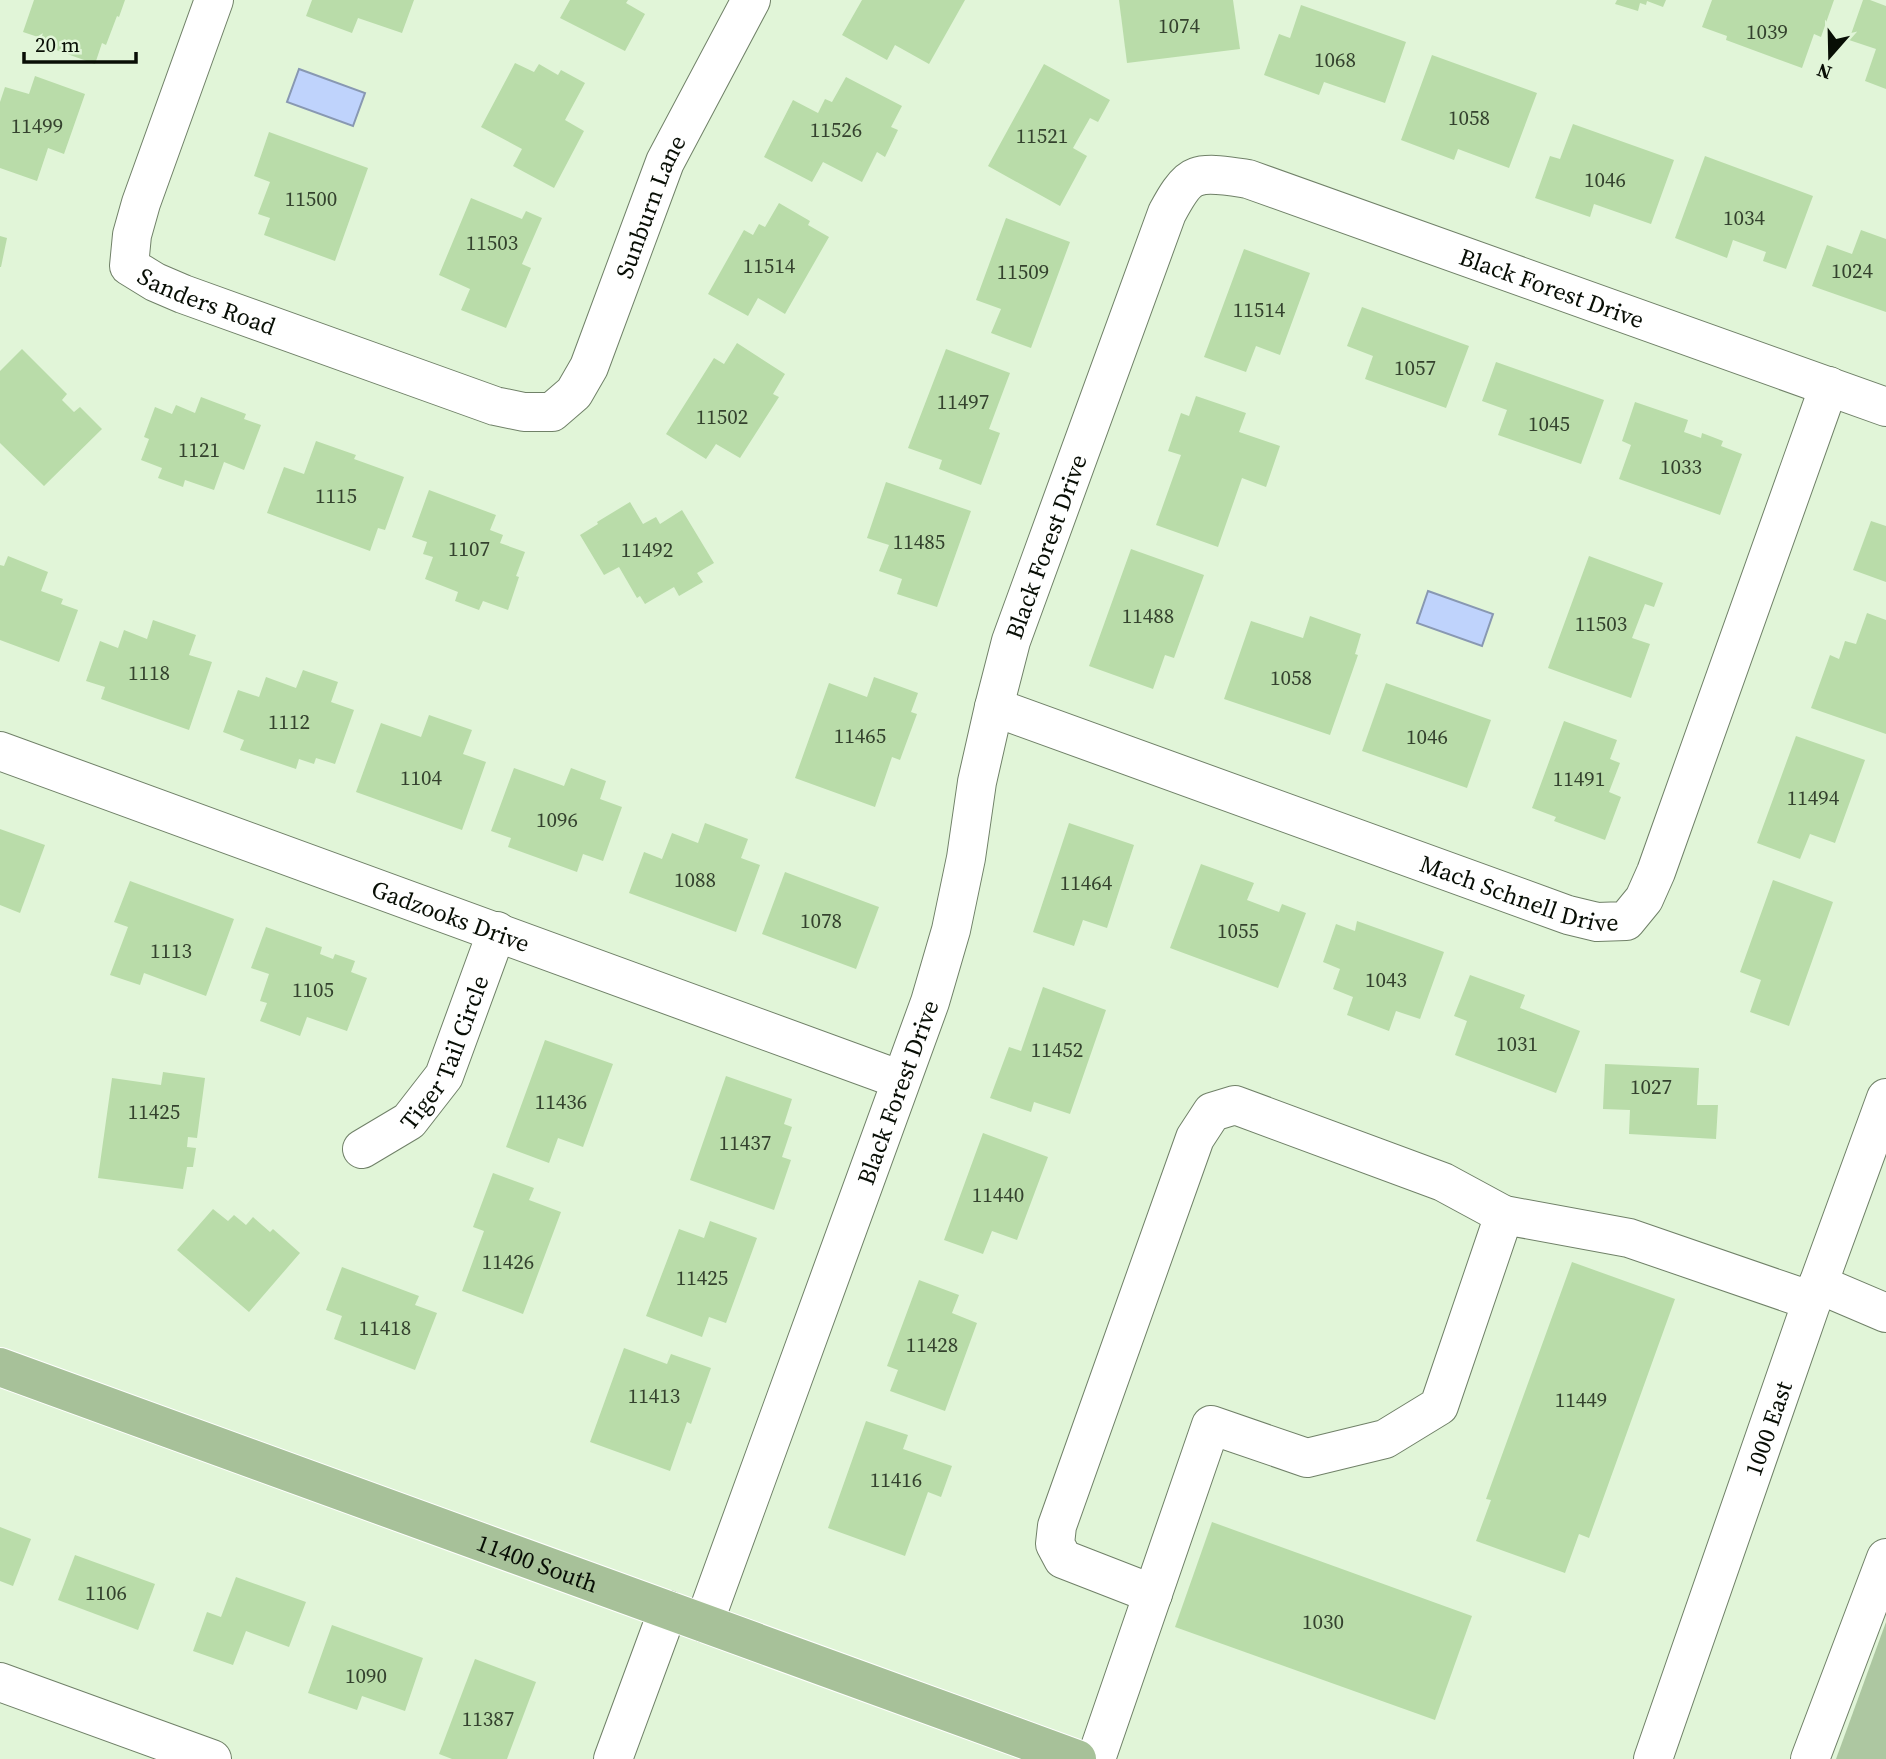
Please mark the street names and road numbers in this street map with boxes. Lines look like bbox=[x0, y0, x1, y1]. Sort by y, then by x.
street label: Sunburn Lane bbox=[607, 129, 693, 283]
street label: Black Forest Drive bbox=[1455, 239, 1649, 336]
street label: Sanders Road bbox=[132, 259, 281, 343]
street label: Black Forest Drive bbox=[997, 449, 1094, 643]
street label: Mach Schnell Drive bbox=[1415, 846, 1619, 939]
street label: Gadzooks Drive bbox=[367, 872, 535, 960]
street label: Tiger Tail Circle bbox=[392, 970, 496, 1136]
street label: Black Forest Drive bbox=[849, 995, 946, 1189]
street label: 1000 East bbox=[1736, 1376, 1800, 1480]
street label: 11400 South bbox=[472, 1525, 603, 1600]

